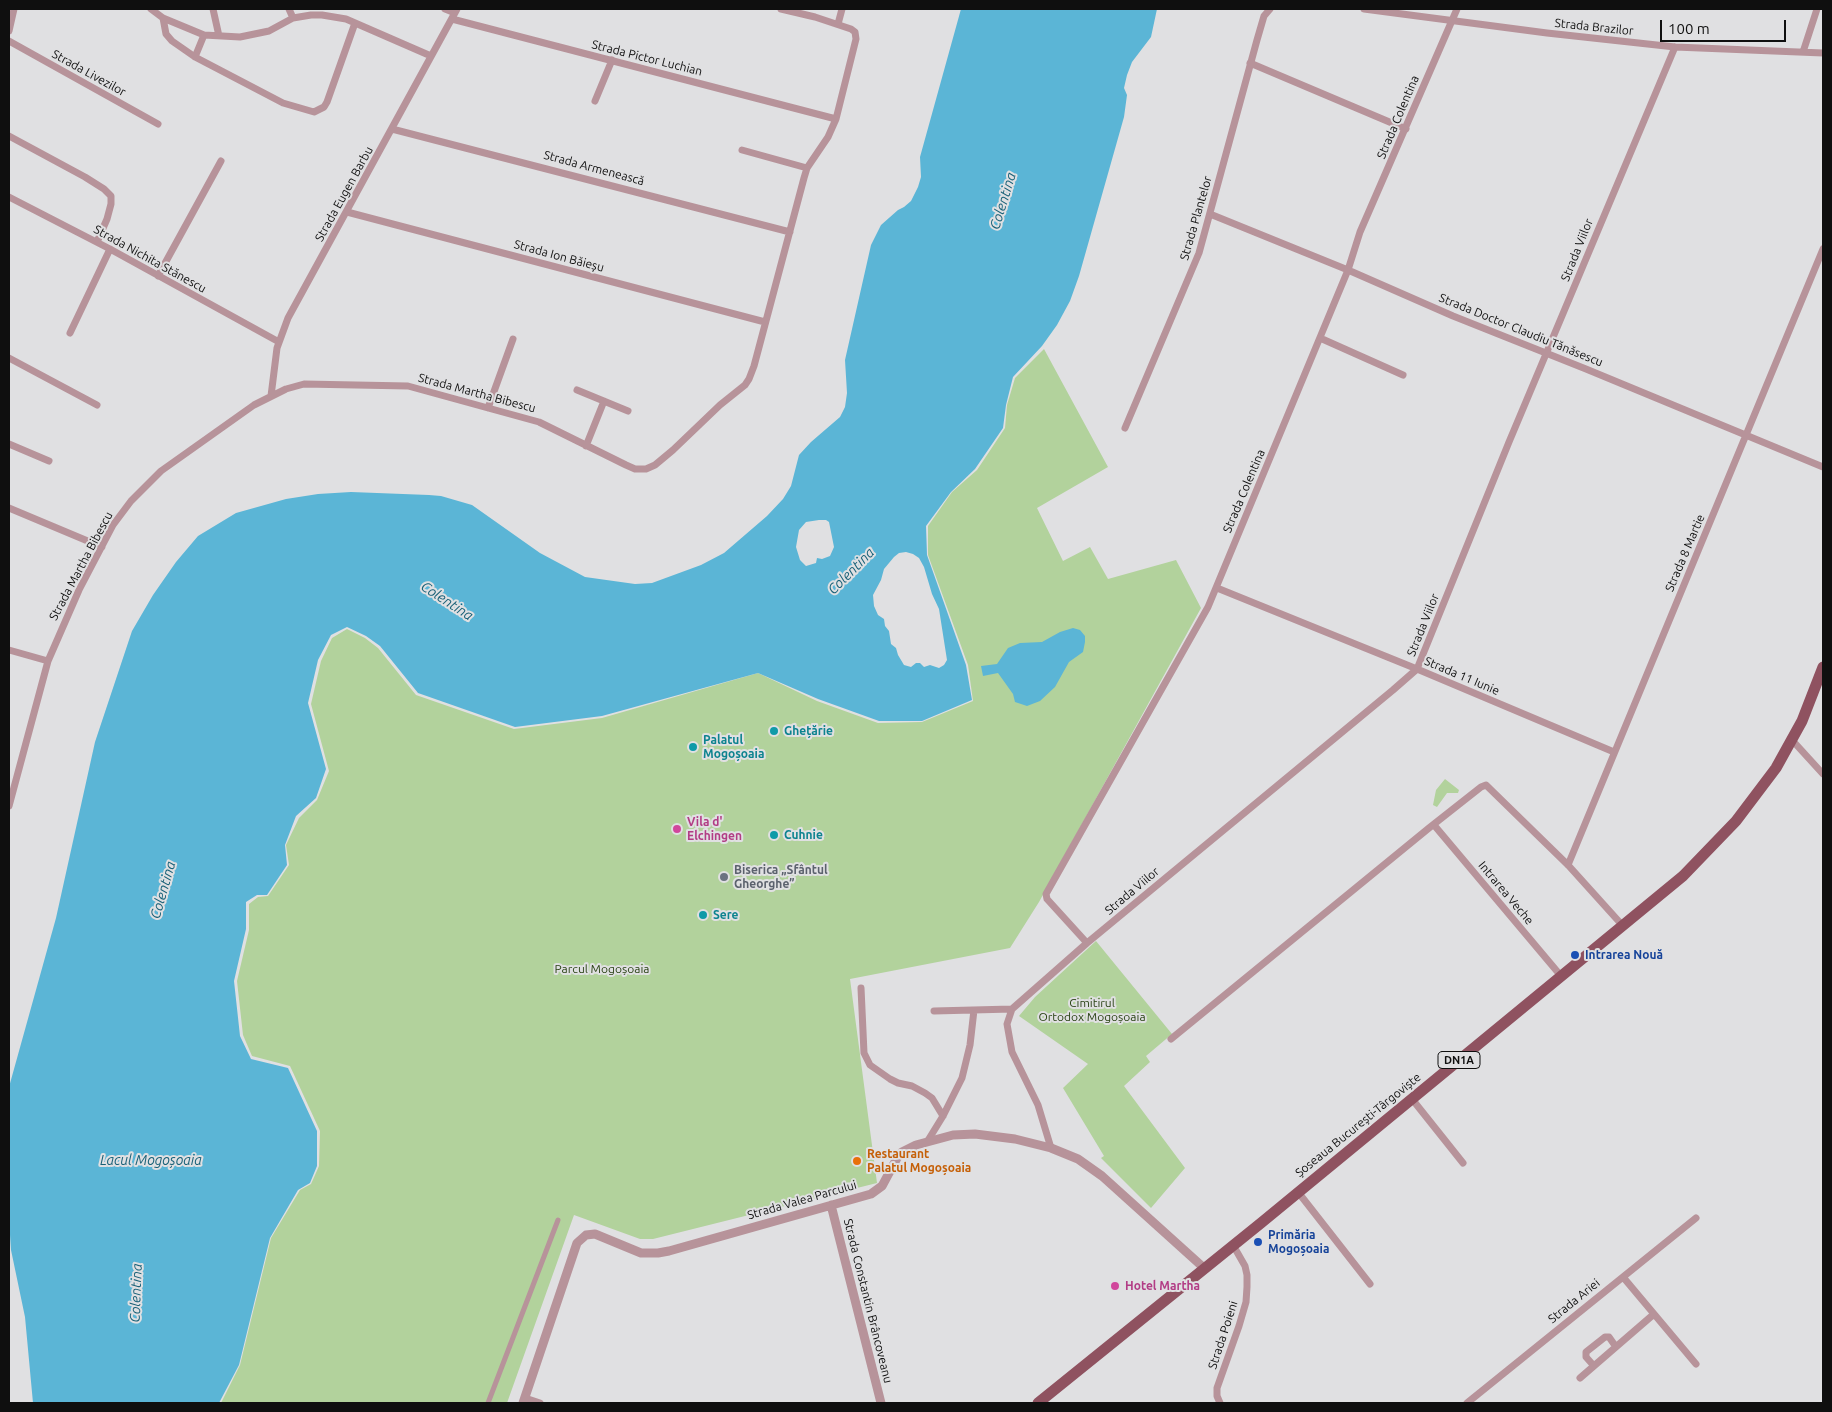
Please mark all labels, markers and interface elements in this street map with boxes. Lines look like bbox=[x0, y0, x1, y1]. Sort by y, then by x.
scale bar bbox=[1662, 10, 1788, 42]
street label: Strada Brazilor bbox=[1554, 16, 1634, 38]
text: 100 m bbox=[1668, 20, 1710, 37]
street label: Strada Pictor Luchian bbox=[590, 37, 704, 79]
street label: Strada Livezilor bbox=[50, 47, 128, 99]
street label: Strada Colentina bbox=[1374, 73, 1422, 161]
street label: Strada Eugen Barbu bbox=[312, 144, 376, 244]
street label: Strada Armenească bbox=[542, 148, 646, 188]
water label: Colentina bbox=[986, 170, 1020, 232]
street label: Strada Plantelor bbox=[1177, 174, 1215, 262]
street label: Strada Viilor bbox=[1558, 217, 1596, 283]
street label: Strada Nichita Stănescu bbox=[91, 222, 209, 296]
street label: Strada Ion Băieșu bbox=[512, 237, 606, 275]
street label: Strada Doctor Claudiu Tănăsescu bbox=[1437, 290, 1605, 370]
street label: Strada Martha Bibescu bbox=[417, 370, 537, 416]
street label: Strada Colentina bbox=[1220, 447, 1268, 535]
street label: Strada Martha Bibescu bbox=[46, 509, 116, 623]
street label: Strada 8 Martie bbox=[1662, 512, 1708, 594]
water label: Colentina bbox=[824, 544, 878, 598]
water label: Colentina bbox=[418, 578, 476, 624]
street label: Strada Viilor bbox=[1404, 592, 1442, 658]
street label: Strada 11 Iunie bbox=[1422, 654, 1502, 698]
place label: Ghețărie bbox=[784, 724, 833, 738]
marker: Ghețărie bbox=[768, 725, 780, 737]
place label: Palatul Mogoșoaia bbox=[703, 733, 764, 761]
marker: Palatul Mogoșoaia bbox=[687, 741, 699, 753]
place label: Vila d' Elchingen bbox=[687, 815, 742, 843]
marker: Vila d' Elchingen bbox=[671, 823, 683, 835]
place label: Cuhnie bbox=[784, 828, 823, 842]
marker: Cuhnie bbox=[768, 829, 780, 841]
street label: Intrarea Veche bbox=[1475, 858, 1537, 928]
water label: Colentina bbox=[147, 859, 179, 921]
place label: Biserica „Sfântul Gheorghe” bbox=[734, 863, 828, 891]
street label: Strada Viilor bbox=[1102, 864, 1162, 918]
marker: Biserica „Sfântul Gheorghe” bbox=[718, 871, 730, 883]
place label: Sere bbox=[713, 908, 738, 922]
marker: Sere bbox=[697, 909, 709, 921]
place label: Intrarea Nouă bbox=[1585, 948, 1663, 962]
marker: Intrarea Nouă bbox=[1569, 949, 1581, 961]
park label: Parcul Mogoșoaia bbox=[555, 962, 649, 976]
park label: Cimitirul Ortodox Mogoșoaia bbox=[1038, 996, 1146, 1024]
road number: DN1A bbox=[1438, 1052, 1480, 1068]
street label: Șoseaua București-Târgoviște bbox=[1292, 1070, 1424, 1180]
place label: Restaurant Palatul Mogoșoaia bbox=[867, 1147, 971, 1175]
water label: Lacul Mogoșoaia bbox=[100, 1152, 202, 1168]
marker: Restaurant Palatul Mogoșoaia bbox=[851, 1155, 863, 1167]
street label: Strada Valea Parcului bbox=[746, 1178, 858, 1222]
street label: Strada Constantin Brâncoveanu bbox=[841, 1217, 895, 1385]
place label: Primăria Mogoșoaia bbox=[1268, 1228, 1329, 1256]
marker: Primăria Mogoșoaia bbox=[1252, 1236, 1264, 1248]
water label: Colentina bbox=[127, 1263, 145, 1323]
street label: Strada Ariei bbox=[1545, 1276, 1603, 1326]
place label: Hotel Martha bbox=[1125, 1279, 1200, 1293]
marker: Hotel Martha bbox=[1109, 1280, 1121, 1292]
street label: Strada Poieni bbox=[1205, 1299, 1241, 1371]

